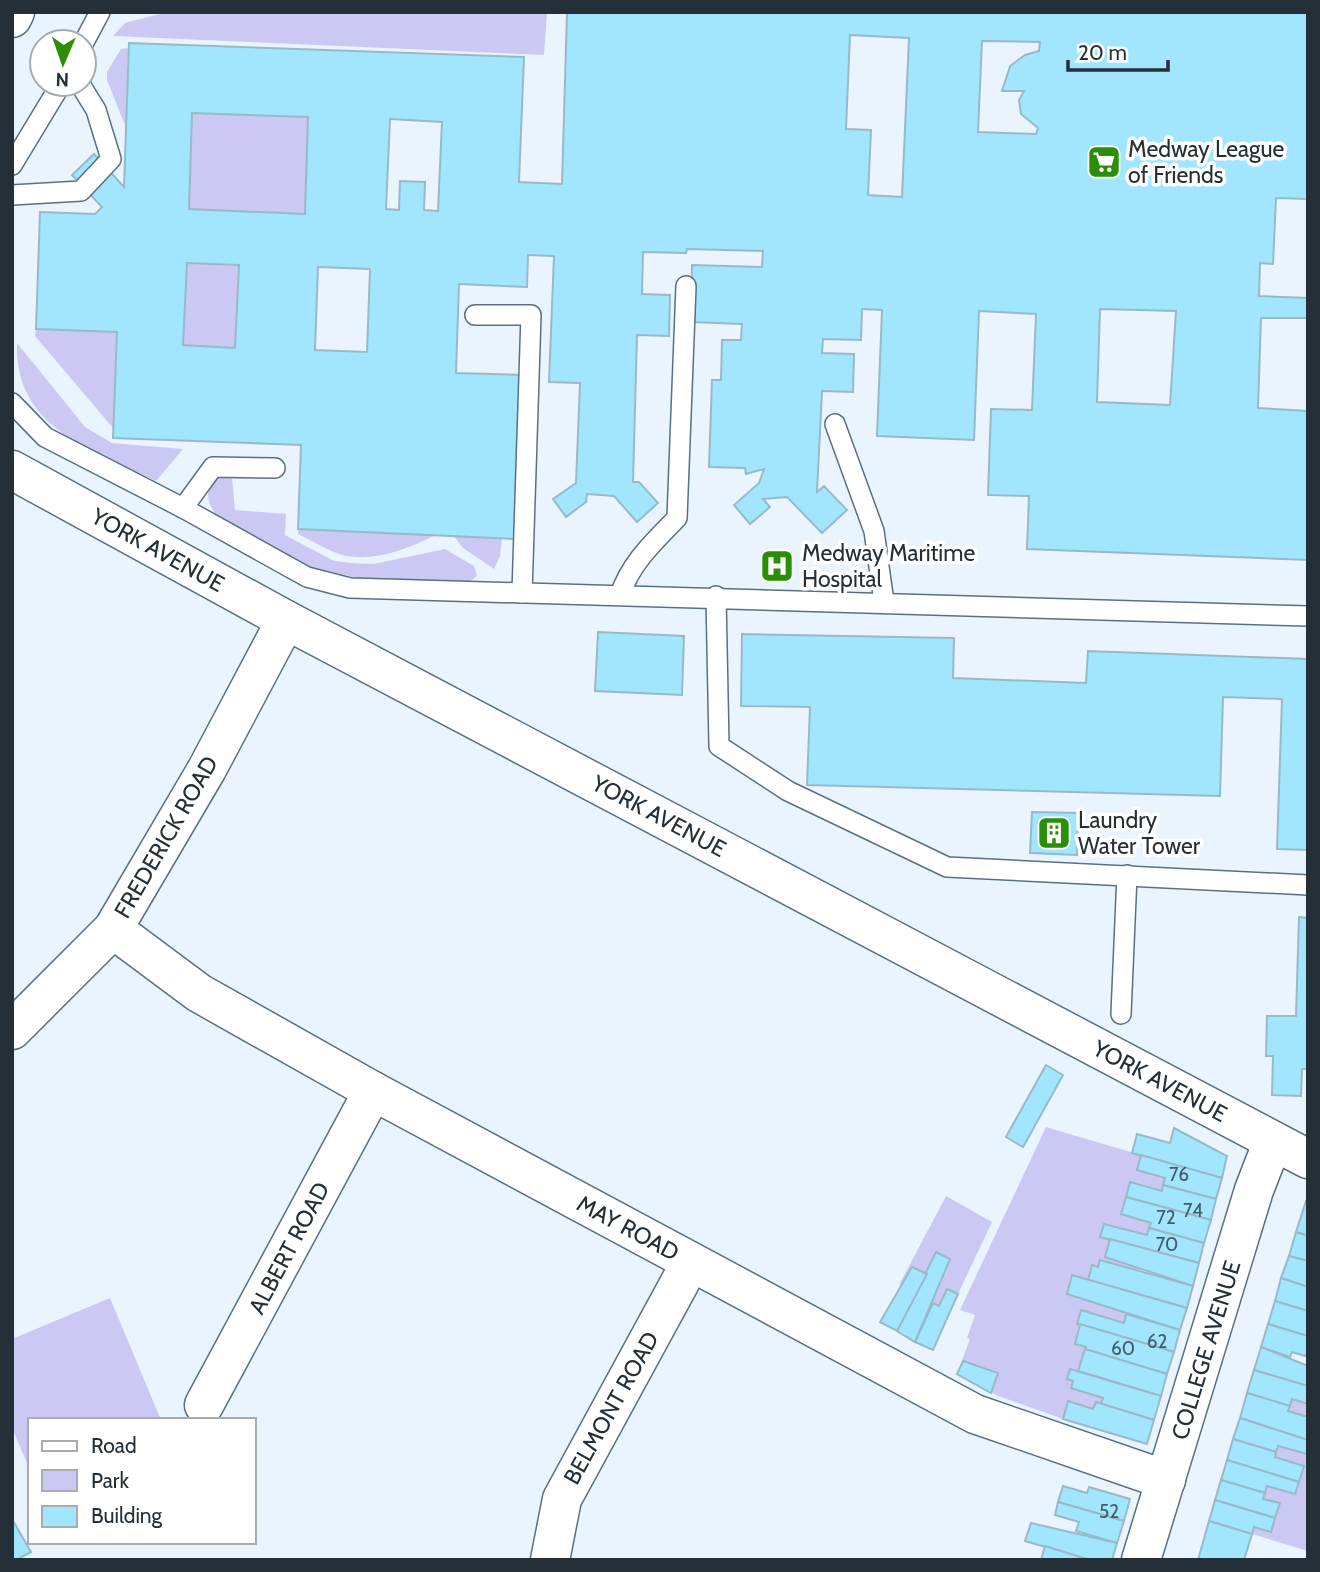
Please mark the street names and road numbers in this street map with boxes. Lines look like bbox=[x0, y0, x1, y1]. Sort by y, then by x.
street label: YORK AVENUE bbox=[86, 501, 229, 598]
street label: FREDERICK ROAD bbox=[108, 751, 224, 923]
street label: YORK AVENUE bbox=[586, 769, 731, 863]
street label: YORK AVENUE bbox=[1087, 1034, 1232, 1128]
street label: ALBERT ROAD bbox=[243, 1177, 335, 1319]
street label: MAY ROAD bbox=[572, 1189, 684, 1267]
street label: COLLEGE AVENUE bbox=[1165, 1257, 1247, 1443]
street label: BELMONT ROAD bbox=[558, 1327, 664, 1489]

